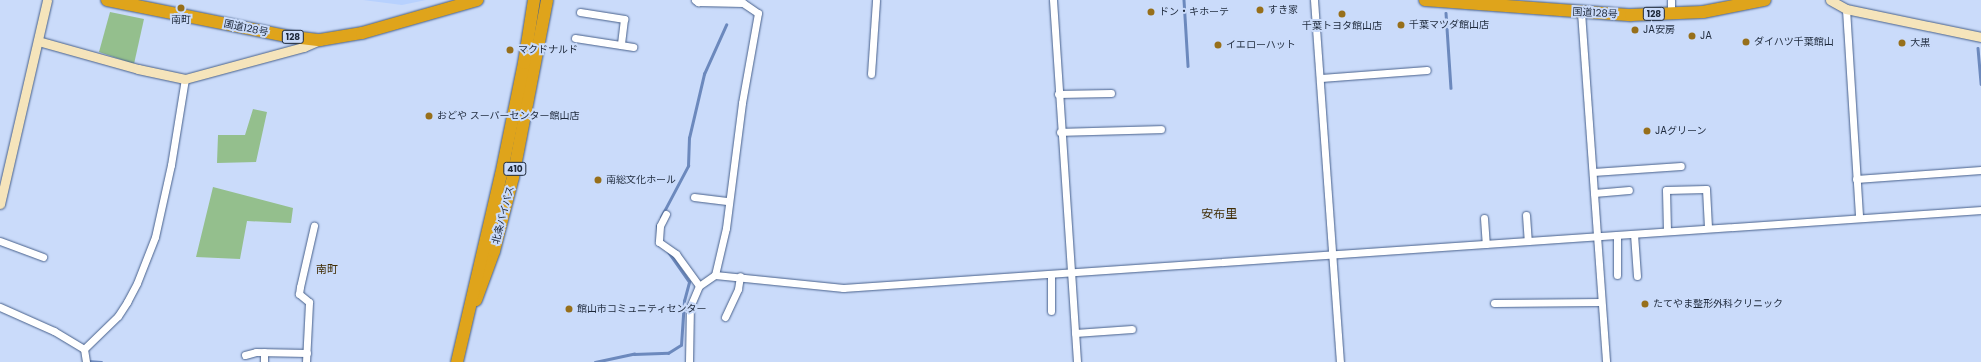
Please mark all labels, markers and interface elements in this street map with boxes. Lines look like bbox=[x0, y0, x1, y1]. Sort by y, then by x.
marker: 南町 bbox=[176, 3, 186, 13]
place label: すき家 bbox=[1268, 4, 1298, 16]
marker: すき家 bbox=[1255, 5, 1265, 15]
place label: ドン・キホーテ bbox=[1159, 6, 1229, 18]
street label: 国道128号 bbox=[1572, 6, 1618, 20]
marker: ドン・キホーテ bbox=[1146, 7, 1156, 17]
road number: 128 bbox=[1642, 7, 1666, 21]
marker: 千葉トヨタ館山店 bbox=[1337, 9, 1347, 19]
place label: 南町 bbox=[171, 14, 191, 26]
street label: 国道128号 bbox=[223, 17, 269, 39]
place label: 千葉マツダ館山店 bbox=[1409, 19, 1489, 31]
place label: 千葉トヨタ館山店 bbox=[1302, 20, 1382, 32]
marker: 千葉マツダ館山店 bbox=[1396, 20, 1406, 30]
place label: JA安房 bbox=[1643, 24, 1675, 36]
marker: JA安房 bbox=[1630, 25, 1640, 35]
road number: 128 bbox=[281, 30, 305, 44]
place label: JA bbox=[1700, 30, 1712, 42]
marker: JA bbox=[1687, 31, 1697, 41]
place label: ダイハツ千葉館山 bbox=[1754, 36, 1834, 48]
marker: ダイハツ千葉館山 bbox=[1741, 37, 1751, 47]
place label: 大黒 bbox=[1910, 37, 1930, 49]
marker: 大黒 bbox=[1897, 38, 1907, 48]
place label: イエローハット bbox=[1226, 39, 1296, 51]
marker: イエローハット bbox=[1213, 40, 1223, 50]
place label: マクドナルド bbox=[518, 44, 578, 56]
marker: マクドナルド bbox=[505, 45, 515, 55]
place label: おどや スーパーセンター館山店 bbox=[437, 110, 580, 122]
marker: おどや スーパーセンター館山店 bbox=[424, 111, 434, 121]
place label: JAグリーン bbox=[1655, 125, 1707, 137]
marker: JAグリーン bbox=[1642, 126, 1652, 136]
road number: 410 bbox=[503, 162, 527, 176]
place label: 南総文化ホール bbox=[606, 174, 676, 186]
marker: 南総文化ホール bbox=[593, 175, 603, 185]
street label: 北条バイパス bbox=[489, 184, 517, 246]
district label: 安布里 bbox=[1201, 207, 1237, 221]
district label: 南町 bbox=[316, 262, 338, 276]
place label: たてやま整形外科クリニック bbox=[1653, 298, 1783, 310]
marker: たてやま整形外科クリニック bbox=[1640, 299, 1650, 309]
place label: 館山市コミュニティセンター bbox=[577, 303, 707, 315]
marker: 館山市コミュニティセンター bbox=[564, 304, 574, 314]

